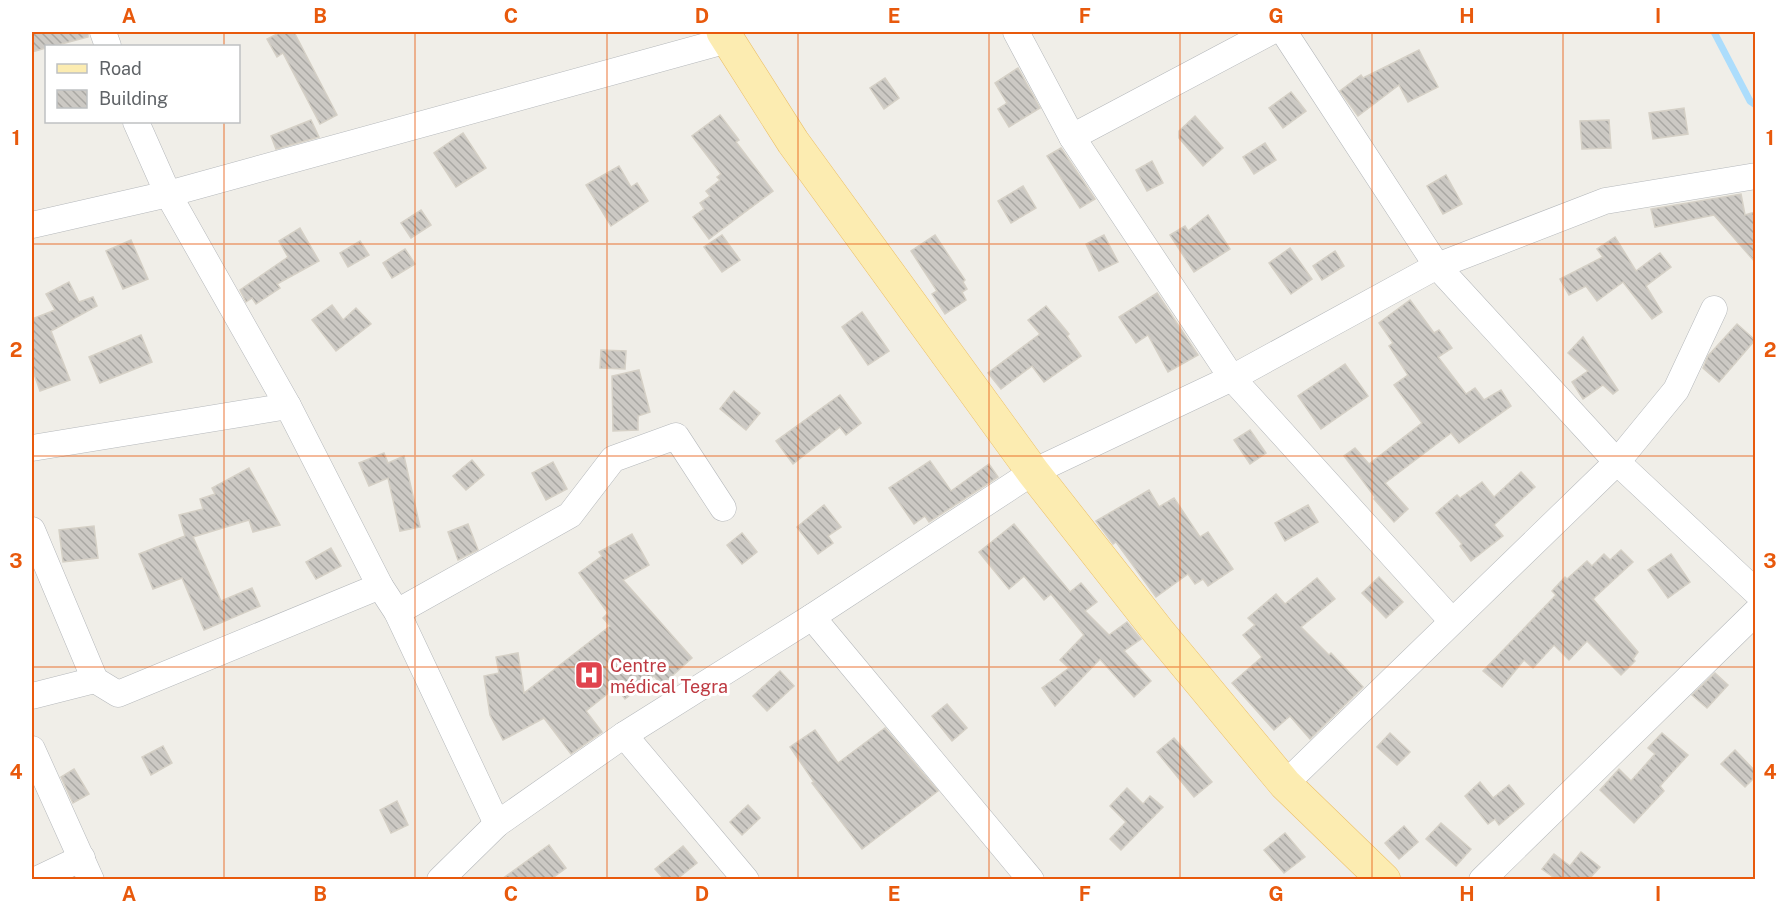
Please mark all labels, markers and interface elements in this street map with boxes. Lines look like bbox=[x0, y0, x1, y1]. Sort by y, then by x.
text: A bbox=[122, 4, 136, 28]
text: B bbox=[313, 4, 327, 28]
text: C bbox=[504, 4, 518, 28]
text: D bbox=[695, 4, 709, 28]
text: E bbox=[888, 4, 900, 28]
text: F bbox=[1079, 4, 1091, 28]
text: G bbox=[1268, 4, 1284, 28]
text: H bbox=[1459, 4, 1475, 28]
text: I bbox=[1655, 4, 1661, 28]
legend bbox=[45, 45, 240, 123]
text: Road bbox=[99, 58, 142, 79]
text: Building bbox=[99, 88, 168, 109]
text: 1 bbox=[12, 126, 20, 150]
text: 1 bbox=[1766, 126, 1774, 150]
text: 2 bbox=[10, 338, 22, 362]
text: 2 bbox=[1764, 338, 1776, 362]
text: 3 bbox=[9, 549, 23, 573]
text: 3 bbox=[1763, 549, 1777, 573]
place label: Centre médical Tegra bbox=[610, 655, 728, 697]
hospital icon: Centre médical Tegra bbox=[573, 659, 605, 691]
text: 4 bbox=[9, 760, 23, 784]
text: 4 bbox=[1763, 760, 1777, 784]
text: A bbox=[122, 882, 136, 906]
text: B bbox=[313, 882, 327, 906]
text: C bbox=[504, 882, 518, 906]
text: D bbox=[695, 882, 709, 906]
text: E bbox=[888, 882, 900, 906]
text: F bbox=[1079, 882, 1091, 906]
text: G bbox=[1268, 882, 1284, 906]
text: H bbox=[1459, 882, 1475, 906]
text: I bbox=[1655, 882, 1661, 906]

